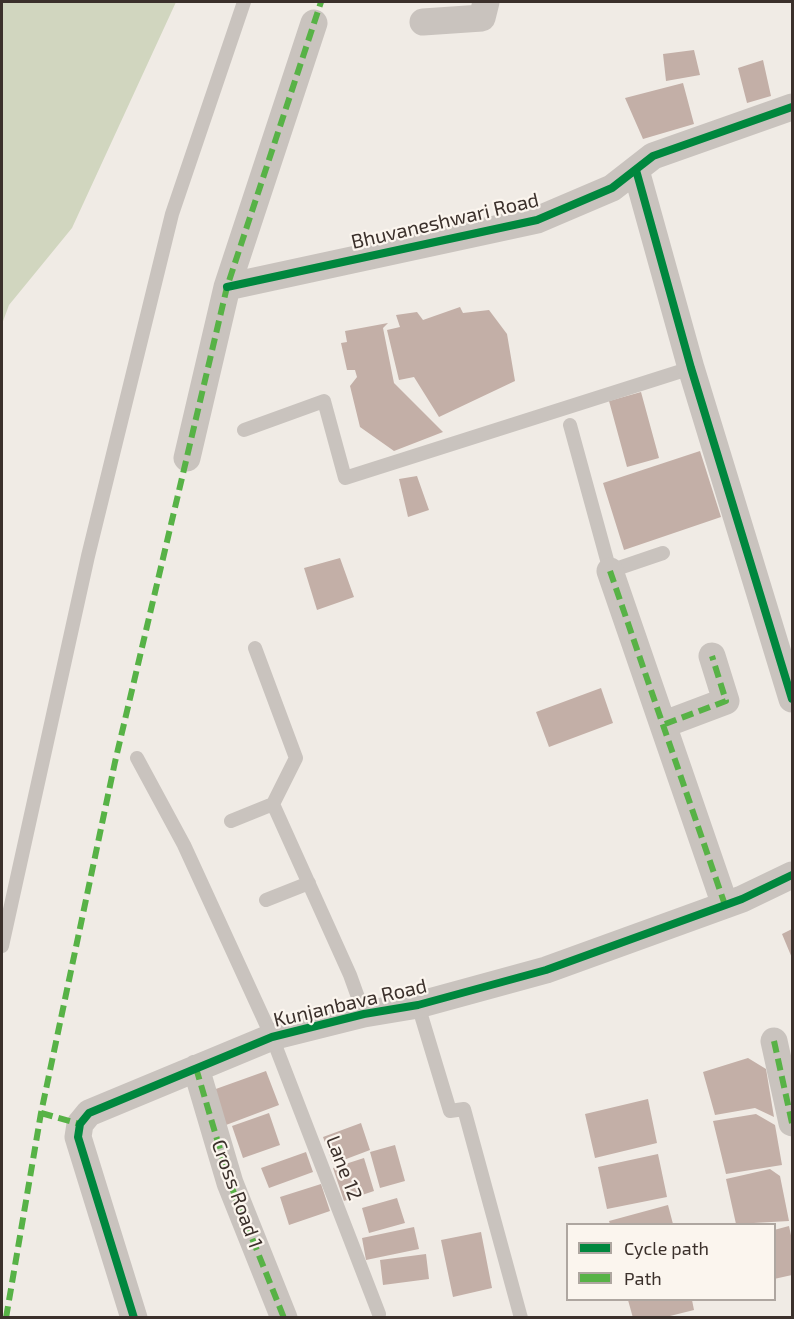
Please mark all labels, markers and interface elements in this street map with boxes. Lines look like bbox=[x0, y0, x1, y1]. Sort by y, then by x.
street label: Bhuvaneshwari Road bbox=[349, 188, 541, 254]
street label: Kunjanbava Road bbox=[271, 974, 429, 1032]
street label: Lane 12 bbox=[321, 1132, 367, 1204]
street label: Cross Road 1 bbox=[206, 1136, 268, 1252]
legend bbox=[566, 1223, 776, 1301]
text: Cycle path bbox=[624, 1237, 709, 1259]
text: Path bbox=[624, 1267, 662, 1289]

